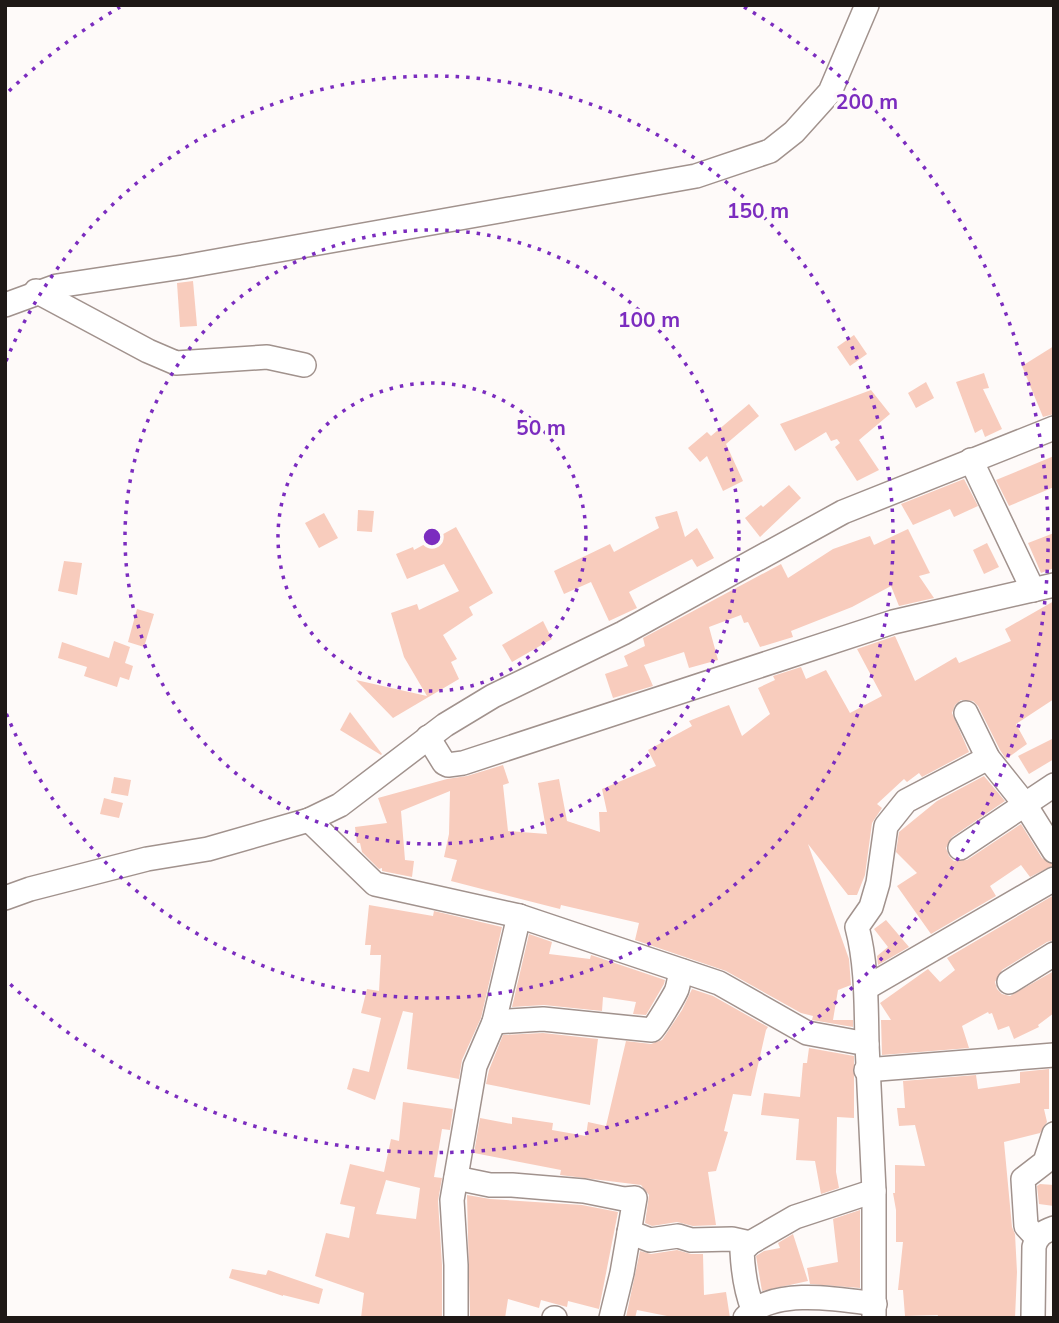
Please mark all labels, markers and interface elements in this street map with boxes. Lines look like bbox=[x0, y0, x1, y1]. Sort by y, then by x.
text: 200 m bbox=[836, 88, 898, 114]
text: 150 m bbox=[727, 197, 789, 223]
text: 100 m bbox=[618, 306, 680, 332]
text: 50 m bbox=[516, 414, 566, 440]
centre of rings bbox=[420, 525, 444, 549]

